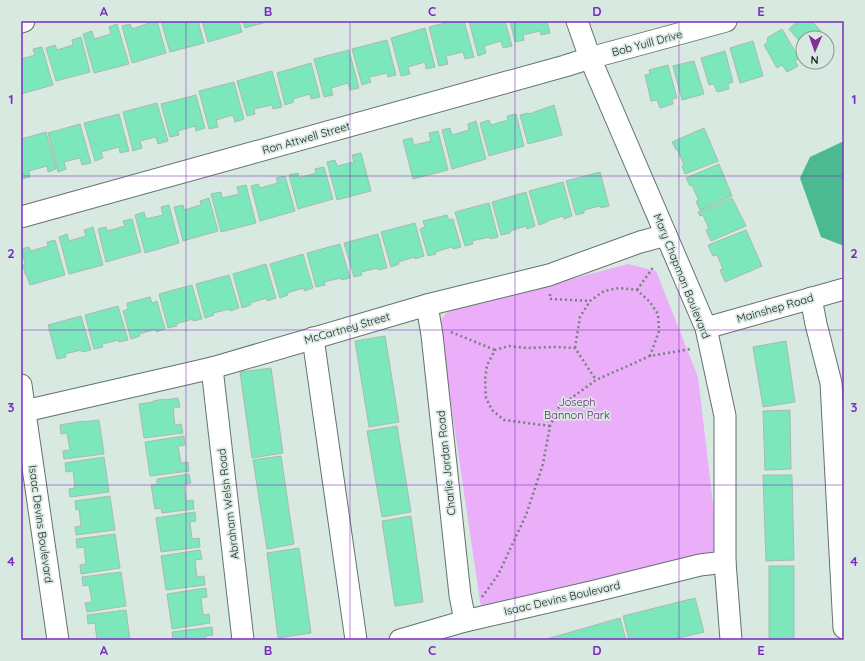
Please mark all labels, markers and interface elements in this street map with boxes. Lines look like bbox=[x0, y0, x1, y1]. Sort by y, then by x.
text: A bbox=[100, 3, 109, 19]
text: B bbox=[264, 3, 272, 19]
text: C bbox=[428, 3, 436, 19]
text: D bbox=[592, 3, 602, 19]
text: E bbox=[757, 3, 765, 19]
street label: Bob Yuill Drive bbox=[610, 27, 684, 59]
north arrow bbox=[795, 30, 835, 70]
text: N bbox=[810, 53, 819, 67]
text: 1 bbox=[8, 91, 14, 107]
text: 1 bbox=[851, 91, 857, 107]
street label: Ron Attwell Street bbox=[260, 119, 352, 157]
street label: Mary Chapman Boulevard bbox=[650, 211, 714, 341]
text: 2 bbox=[7, 245, 15, 261]
text: 2 bbox=[850, 245, 858, 261]
street label: Mainshep Road bbox=[735, 290, 815, 326]
street label: McCartney Street bbox=[303, 309, 392, 347]
park label: Joseph Bannon Park bbox=[544, 395, 610, 422]
text: 3 bbox=[8, 399, 15, 415]
text: 3 bbox=[851, 399, 858, 415]
street label: Charlie Jordan Road bbox=[434, 410, 458, 516]
street label: Abraham Welsh Road bbox=[214, 448, 242, 560]
street label: Isaac Devins Boulevard bbox=[26, 464, 56, 584]
text: 4 bbox=[7, 553, 15, 569]
text: 4 bbox=[850, 553, 858, 569]
street label: Isaac Devins Boulevard bbox=[503, 578, 621, 618]
text: A bbox=[100, 642, 109, 658]
text: B bbox=[264, 642, 272, 658]
text: C bbox=[428, 642, 436, 658]
text: D bbox=[592, 642, 602, 658]
text: E bbox=[757, 642, 765, 658]

